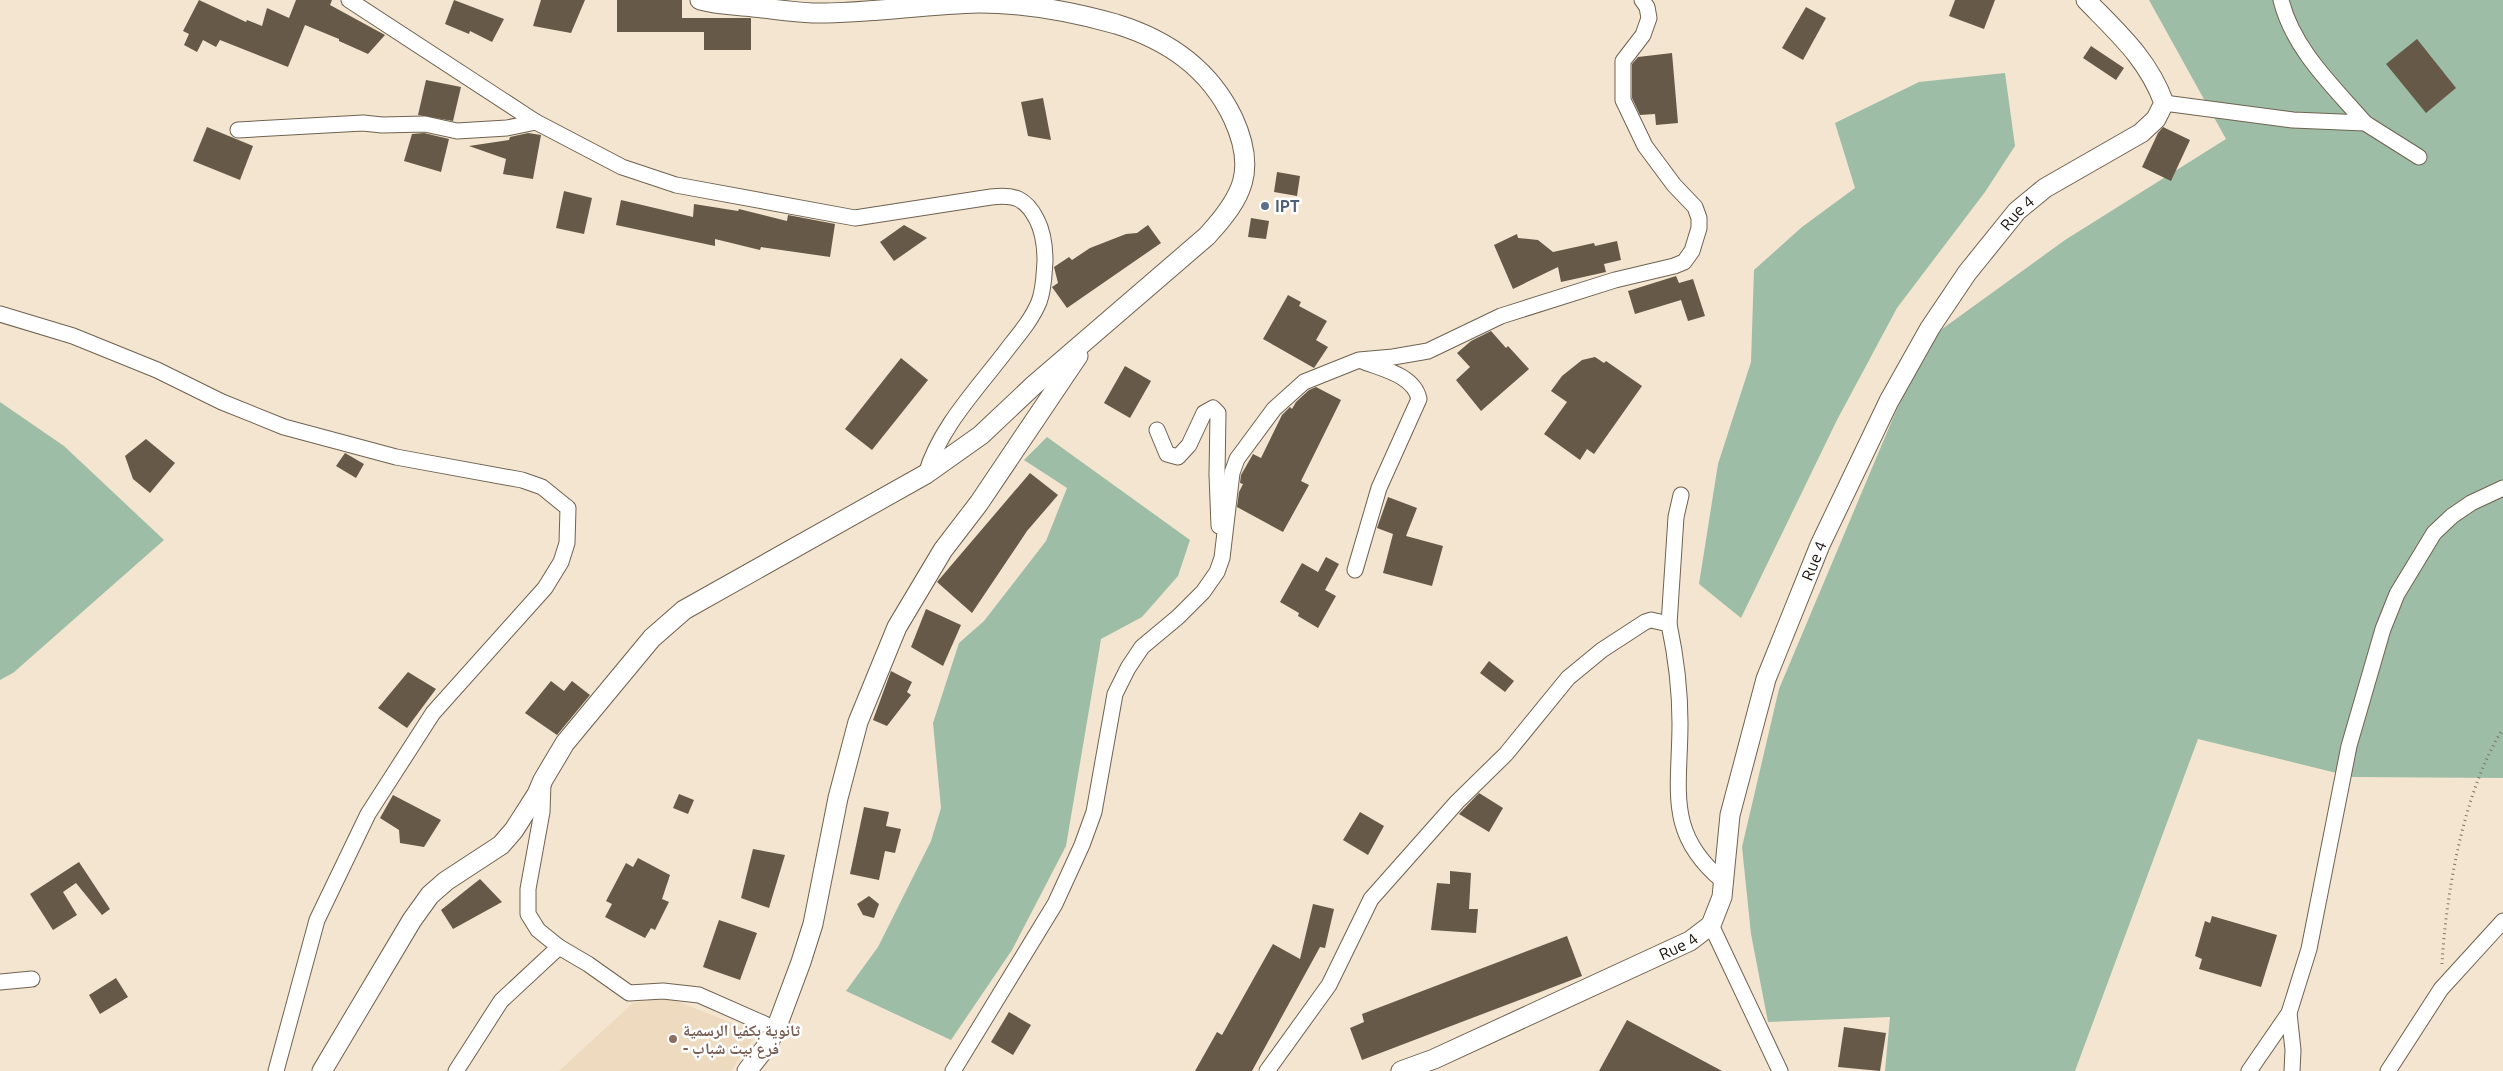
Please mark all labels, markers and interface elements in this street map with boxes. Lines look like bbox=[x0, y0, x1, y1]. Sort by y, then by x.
street label: Rue 4 bbox=[1996, 192, 2037, 234]
place label: IPT bbox=[1275, 197, 1300, 215]
marker: IPT bbox=[1259, 200, 1271, 212]
street label: Rue 4 bbox=[1798, 539, 1830, 583]
street label: Rue 4 bbox=[1656, 929, 1701, 963]
place label: ثانوية بكفيا الرسمية - فرع بيت شباب bbox=[683, 1021, 801, 1059]
marker: ثانوية بكفيا الرسمية - فرع بيت شباب bbox=[667, 1033, 679, 1045]

